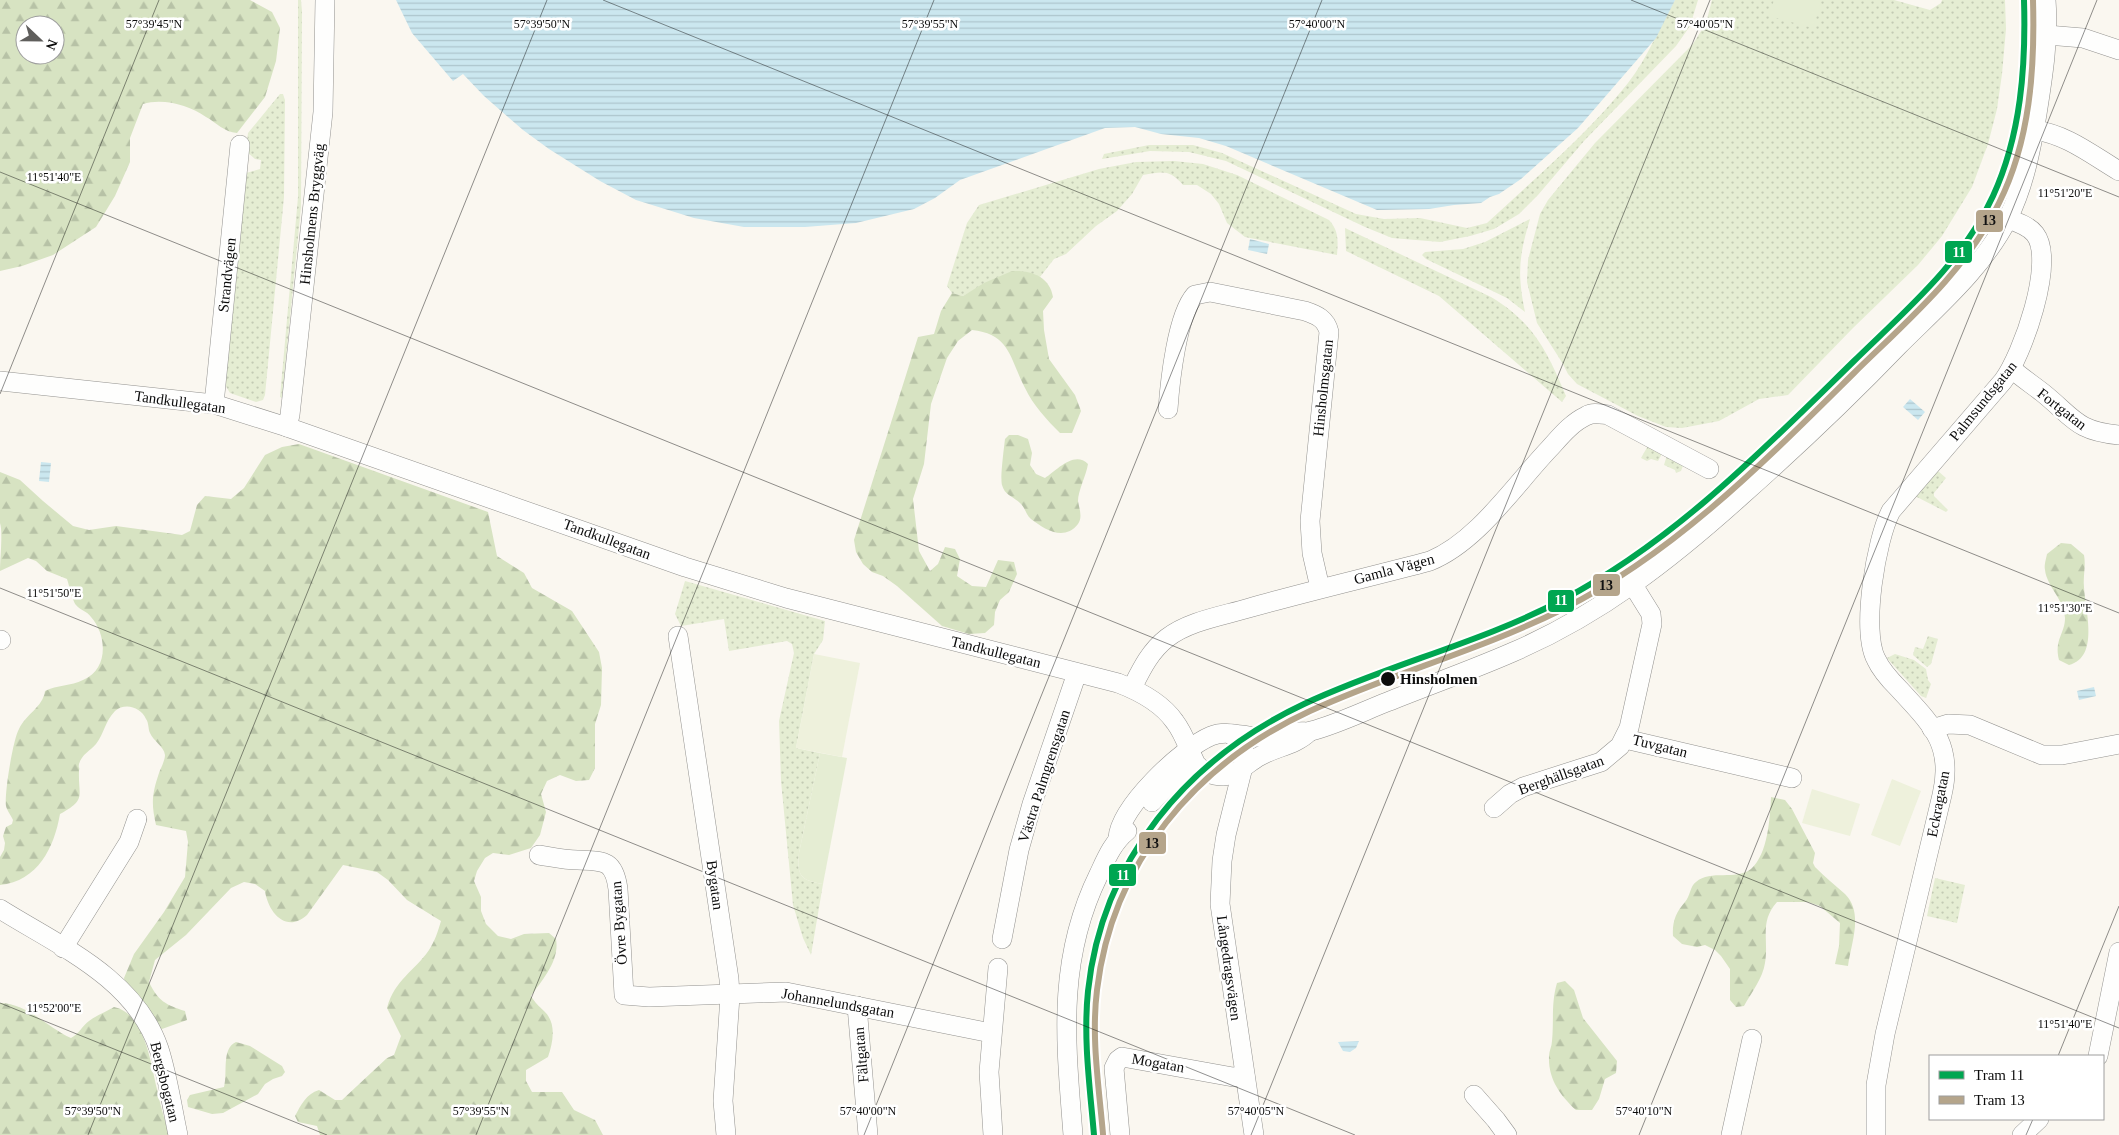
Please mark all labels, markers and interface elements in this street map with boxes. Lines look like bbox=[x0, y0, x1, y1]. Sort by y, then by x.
north arrow bbox=[15, 15, 65, 65]
text: 57°39'45"N bbox=[126, 17, 183, 31]
text: 57°39'50"N bbox=[514, 17, 571, 31]
text: 57°39'55"N bbox=[902, 17, 959, 31]
text: 57°40'00"N bbox=[1289, 17, 1346, 31]
text: 57°40'05"N bbox=[1677, 17, 1734, 31]
text: N bbox=[43, 37, 60, 52]
street label: Hinsholmens Bryggväg bbox=[297, 142, 327, 285]
text: 11°51'40"E bbox=[27, 170, 81, 184]
text: 11°51'20"E bbox=[2038, 186, 2092, 200]
line badge: 13 bbox=[1975, 209, 2004, 233]
text: 13 bbox=[1982, 213, 1996, 228]
street label: Strandvägen bbox=[215, 236, 239, 313]
line badge: 11 bbox=[1944, 240, 1973, 264]
text: 11 bbox=[1952, 245, 1966, 260]
street label: Hinsholmsgatan bbox=[1310, 338, 1336, 437]
street label: Palmsundsgatan bbox=[1946, 358, 2020, 444]
street label: Fortgatan bbox=[2034, 385, 2090, 433]
street label: Tandkullegatan bbox=[133, 388, 227, 416]
street label: Tandkullegatan bbox=[561, 516, 654, 562]
street label: Gamla Vägen bbox=[1352, 550, 1436, 587]
line badge: 13 bbox=[1592, 573, 1621, 597]
text: 13 bbox=[1599, 578, 1613, 593]
text: 11°51'50"E bbox=[27, 586, 81, 600]
line badge: 11 bbox=[1547, 589, 1575, 613]
text: 11 bbox=[1554, 593, 1568, 608]
text: 11°51'30"E bbox=[2038, 601, 2092, 615]
street label: Tandkullegatan bbox=[949, 633, 1043, 671]
marker: Hinsholmen bbox=[1379, 670, 1397, 688]
place label: Hinsholmen bbox=[1400, 671, 1478, 687]
street label: Västra Palmgrensgatan bbox=[1015, 707, 1073, 844]
street label: Tuvgatan bbox=[1631, 731, 1690, 761]
street label: Berghällsgatan bbox=[1516, 752, 1606, 798]
street label: Eckragatan bbox=[1924, 769, 1952, 839]
line badge: 13 bbox=[1138, 831, 1167, 855]
text: 13 bbox=[1145, 836, 1159, 851]
street label: Bygatan bbox=[704, 859, 726, 911]
line badge: 11 bbox=[1108, 863, 1137, 887]
text: 11 bbox=[1116, 868, 1130, 883]
street label: Övre Bygatan bbox=[608, 880, 630, 965]
street label: Långedragsvägen bbox=[1214, 915, 1244, 1022]
street label: Johannelundsgatan bbox=[780, 985, 896, 1021]
text: 11°52'00"E bbox=[27, 1001, 81, 1015]
text: 11°51'40"E bbox=[2038, 1017, 2092, 1031]
street label: Fältgatan bbox=[851, 1026, 871, 1084]
street label: Bergsbogatan bbox=[147, 1040, 183, 1124]
street label: Mogatan bbox=[1130, 1050, 1186, 1076]
legend bbox=[1929, 1055, 2104, 1120]
text: Tram 11 bbox=[1974, 1067, 2024, 1083]
text: Tram 13 bbox=[1974, 1092, 2025, 1108]
text: 57°39'50"N bbox=[65, 1104, 122, 1118]
text: 57°39'55"N bbox=[453, 1104, 510, 1118]
text: 57°40'00"N bbox=[840, 1104, 897, 1118]
text: 57°40'05"N bbox=[1228, 1104, 1285, 1118]
text: 57°40'10"N bbox=[1616, 1104, 1673, 1118]

